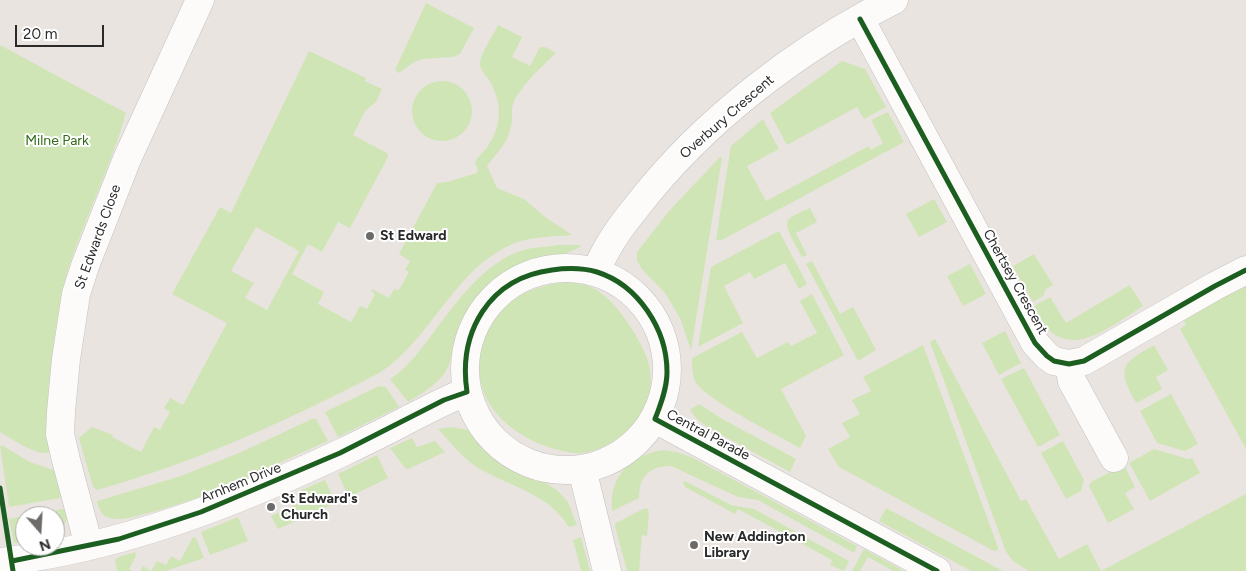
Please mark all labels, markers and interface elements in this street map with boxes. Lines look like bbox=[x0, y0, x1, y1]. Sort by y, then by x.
scale bar bbox=[18, 15, 106, 47]
text: 20 m bbox=[23, 25, 57, 43]
street label: Overbury Crescent bbox=[676, 72, 778, 162]
park label: Milne Park bbox=[25, 133, 89, 149]
street label: St Edwards Close bbox=[71, 182, 125, 292]
street label: Chertsey Crescent bbox=[979, 226, 1051, 338]
place label: St Edward bbox=[380, 228, 447, 244]
marker: St Edward bbox=[364, 230, 376, 242]
street label: Central Parade bbox=[663, 406, 753, 464]
street label: Arnhem Drive bbox=[198, 459, 284, 507]
place label: St Edward's Church bbox=[281, 491, 358, 524]
marker: St Edward's Church bbox=[265, 501, 277, 513]
north arrow bbox=[15, 506, 65, 556]
place label: New Addington Library bbox=[704, 529, 805, 562]
text: N bbox=[37, 535, 53, 555]
marker: New Addington Library bbox=[688, 539, 700, 551]

